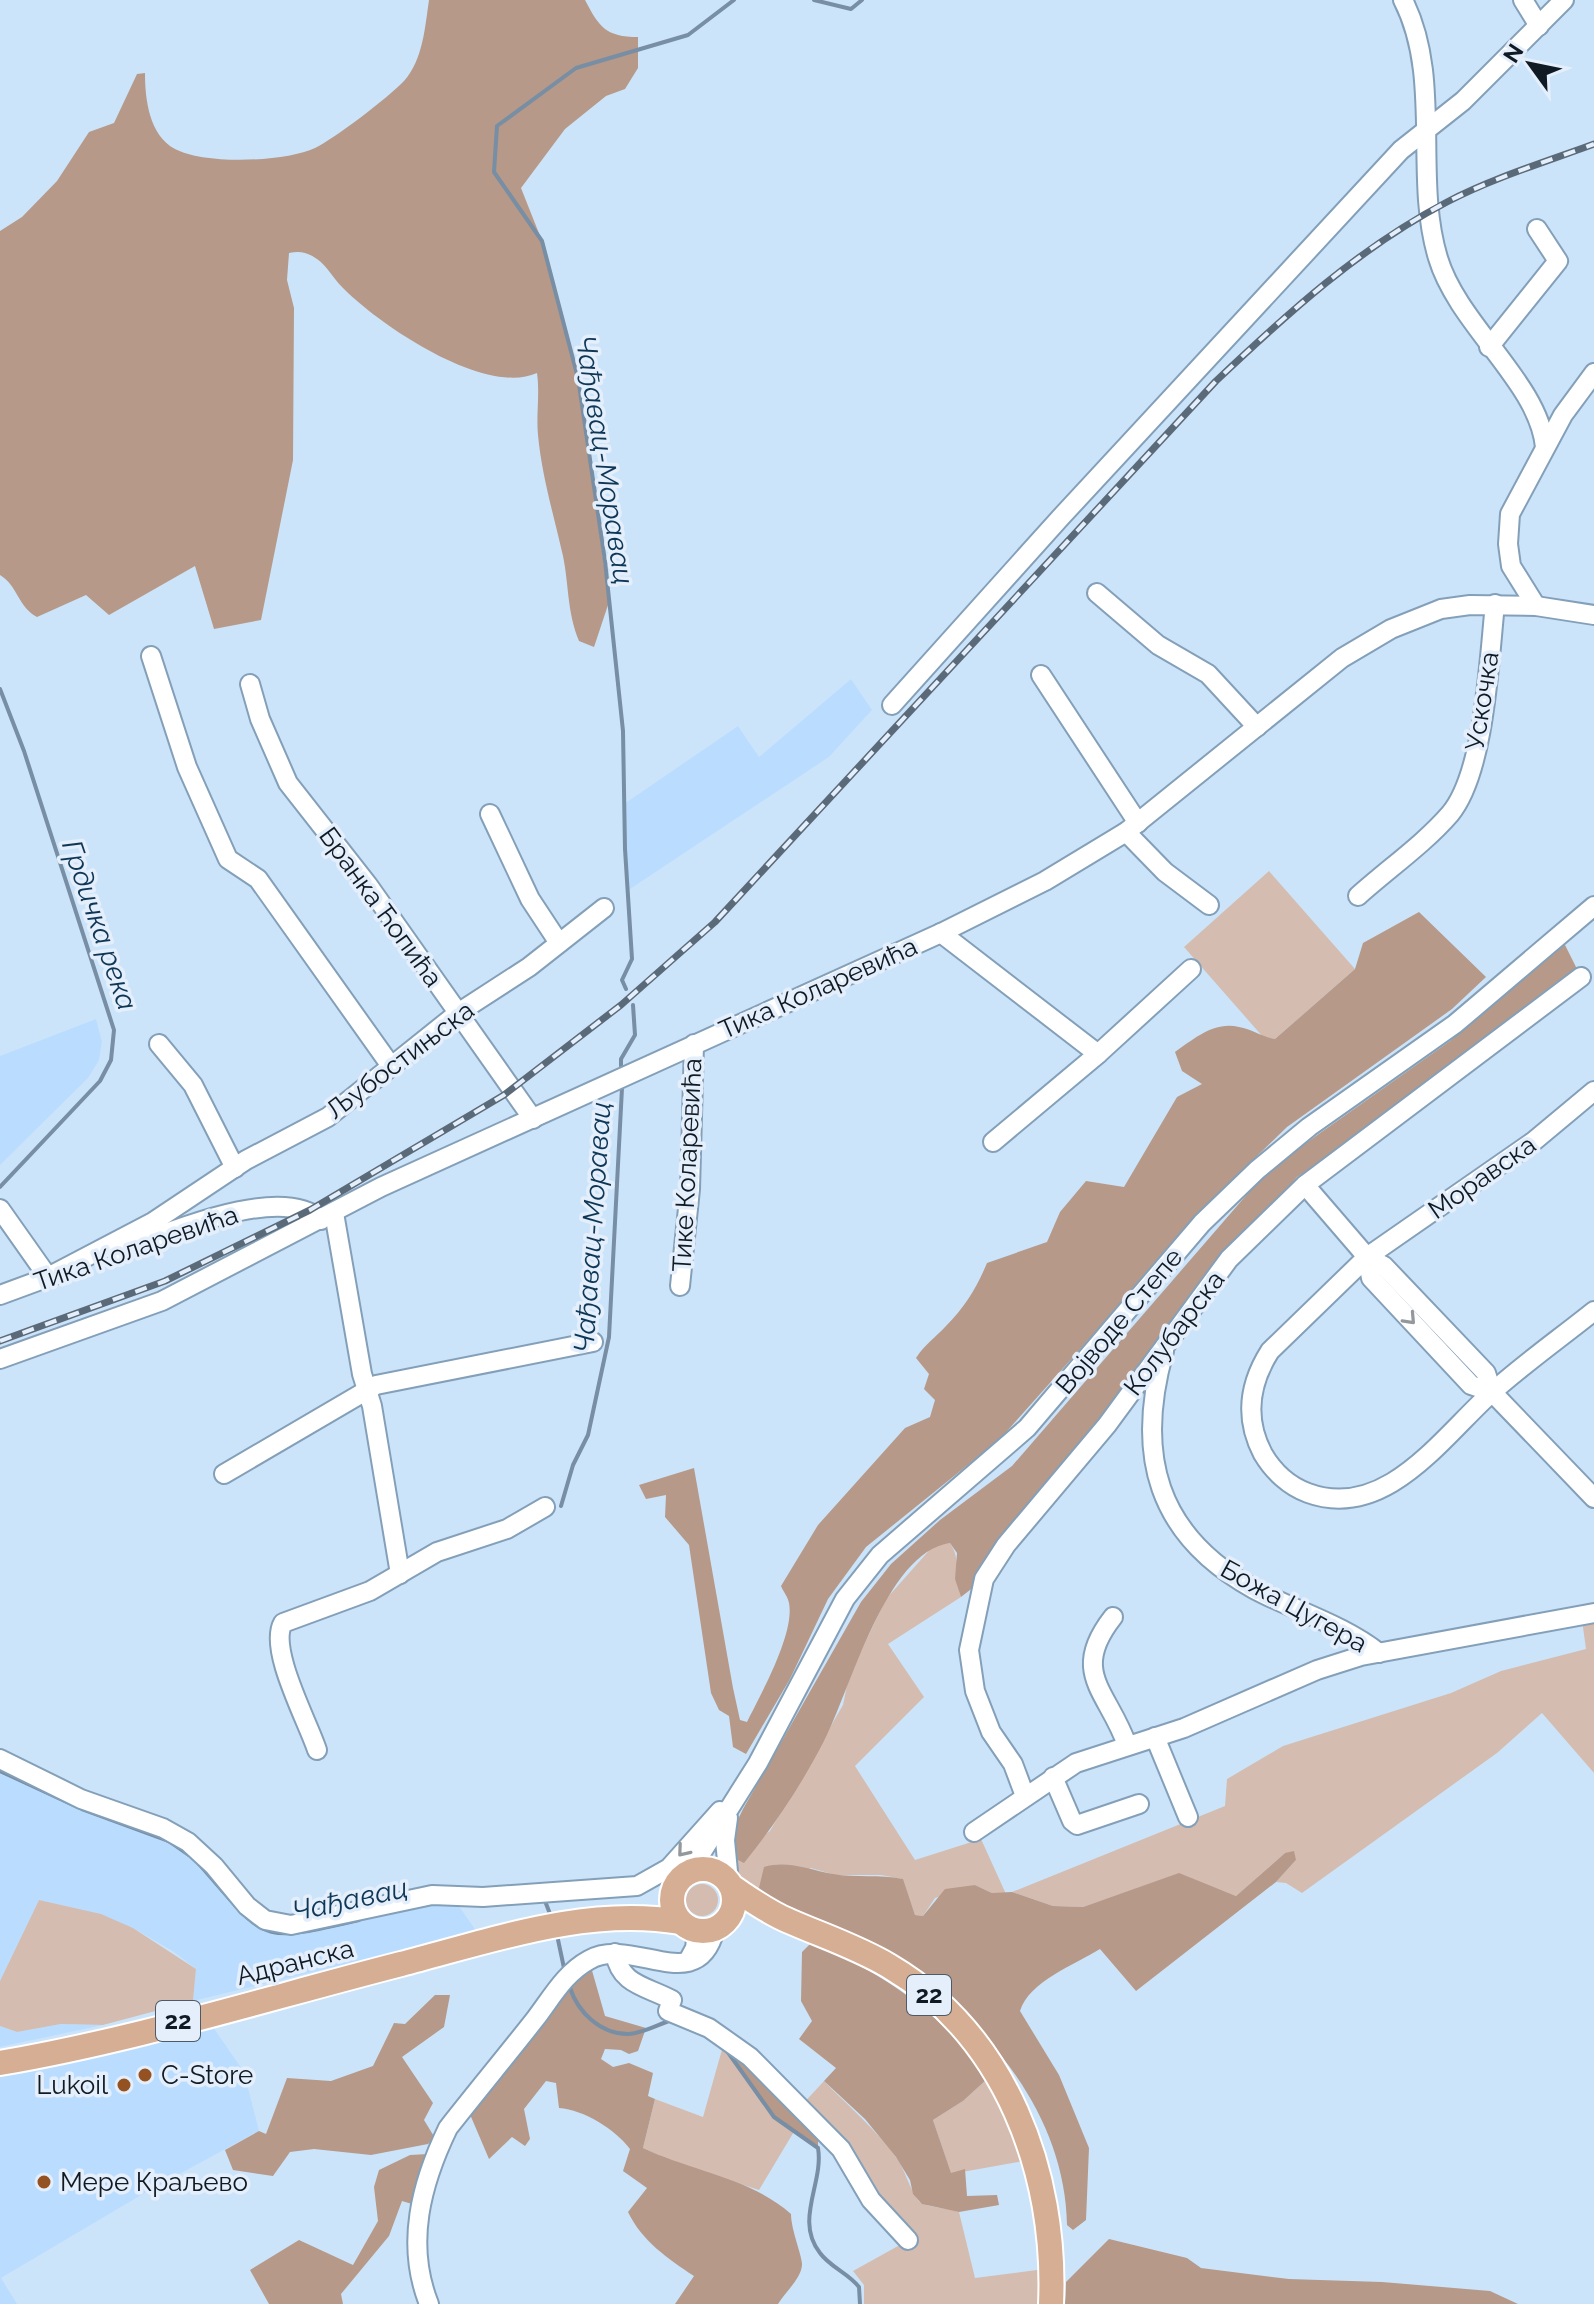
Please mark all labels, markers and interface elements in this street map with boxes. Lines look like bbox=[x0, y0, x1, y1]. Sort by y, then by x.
north arrow bbox=[1490, 24, 1570, 104]
text: N bbox=[1498, 39, 1529, 67]
water label: Чађавац-Моравац bbox=[568, 333, 641, 587]
street label: Ускочка bbox=[1459, 649, 1505, 753]
street label: Бранка Ћопића bbox=[313, 821, 449, 993]
water label: Грдичка река bbox=[55, 836, 144, 1014]
street label: Тика Коларевића bbox=[714, 931, 922, 1045]
street label: Љубостињска bbox=[320, 995, 480, 1125]
street label: Тике Коларевића bbox=[666, 1057, 708, 1273]
water label: Чађавац-Моравац bbox=[567, 1100, 618, 1354]
street label: Моравска bbox=[1423, 1129, 1541, 1225]
street label: Тика Коларевића bbox=[30, 1199, 242, 1297]
street label: Војводе Степе bbox=[1049, 1242, 1189, 1400]
street label: Колубарска bbox=[1117, 1265, 1231, 1401]
one-way arrow bbox=[1401, 1310, 1415, 1325]
street label: Божа Цугера bbox=[1215, 1553, 1373, 1659]
one-way arrow bbox=[678, 1842, 693, 1857]
water label: Чађавац bbox=[289, 1871, 411, 1928]
street label: Адранска bbox=[233, 1933, 357, 1991]
road number: 22 bbox=[907, 1975, 951, 2015]
road number: 22 bbox=[156, 2001, 200, 2041]
place label: C-Store bbox=[161, 2060, 253, 2090]
marker: C-Store bbox=[136, 2066, 154, 2084]
place label: Lukoil bbox=[36, 2070, 109, 2100]
marker: Lukoil bbox=[115, 2076, 133, 2094]
place label: Мере Краљево bbox=[60, 2167, 248, 2197]
marker: Мере Краљево bbox=[35, 2173, 53, 2191]

